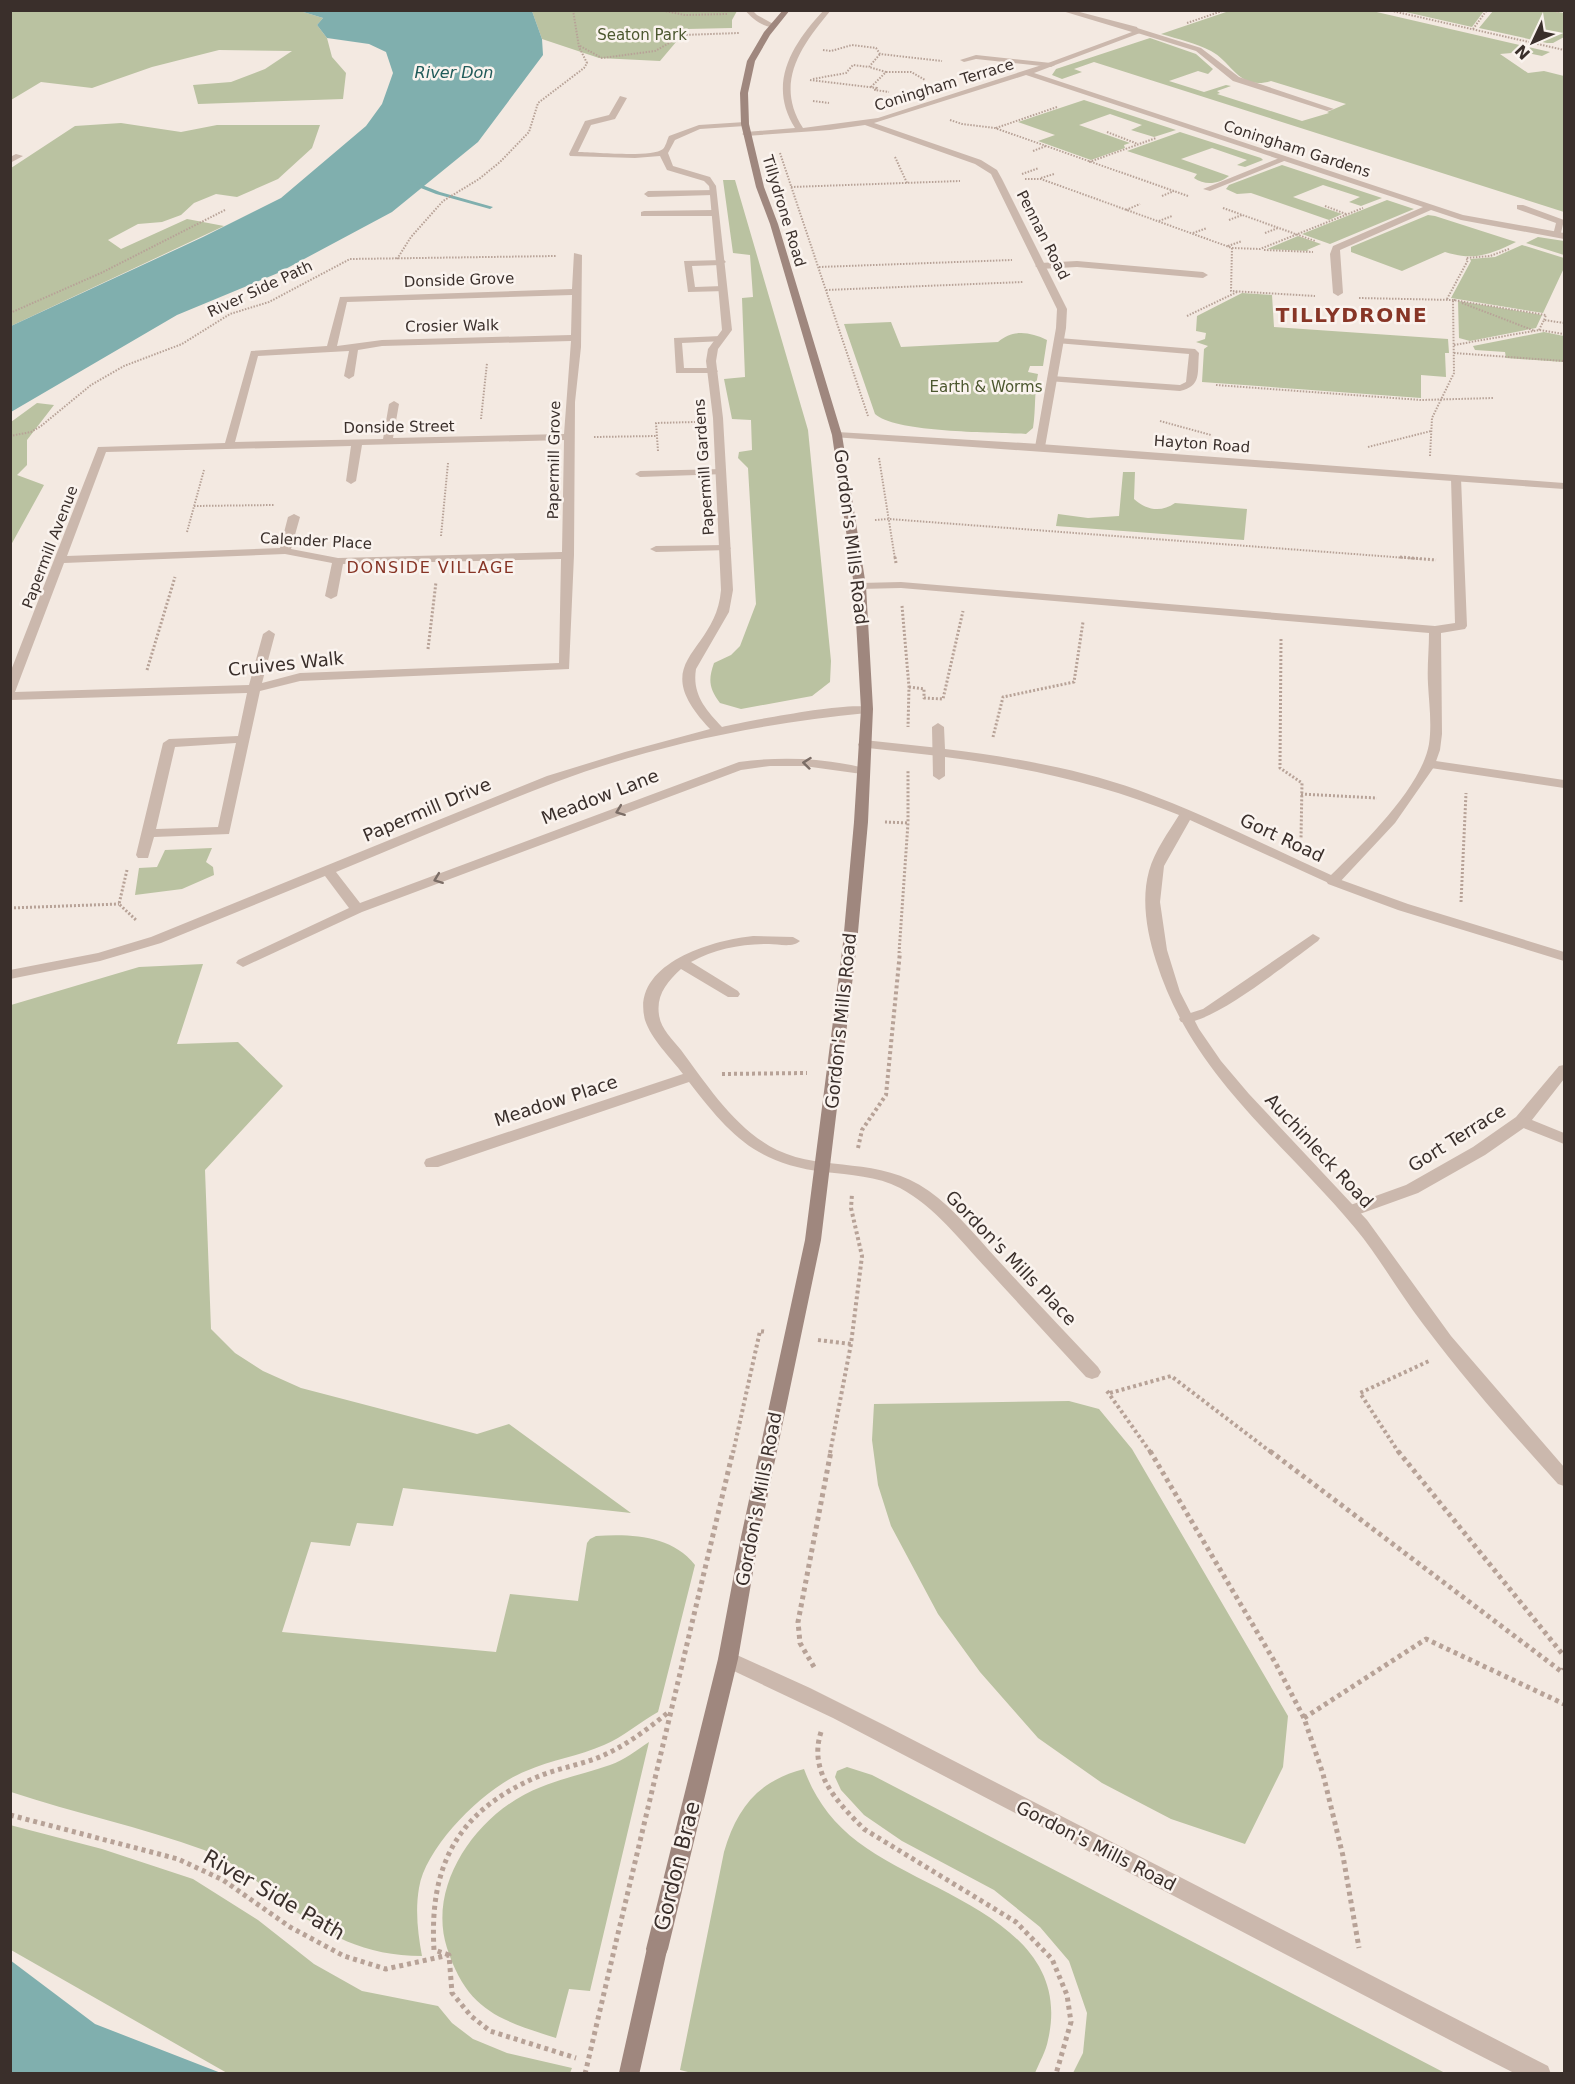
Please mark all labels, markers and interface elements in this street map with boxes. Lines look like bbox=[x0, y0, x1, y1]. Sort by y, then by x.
north arrow bbox=[1503, 12, 1563, 72]
park label: Seaton Park bbox=[597, 26, 687, 44]
text: N bbox=[1511, 41, 1534, 63]
street label: Coningham Terrace bbox=[872, 55, 1016, 115]
water label: River Don bbox=[415, 63, 493, 82]
street label: Coningham Gardens bbox=[1221, 117, 1373, 181]
street label: Tillydrone Road bbox=[758, 152, 810, 269]
street label: Pennan Road bbox=[1013, 187, 1073, 283]
street label: River Side Path bbox=[205, 257, 315, 321]
street label: Donside Grove bbox=[403, 269, 515, 291]
district label: TILLYDRONE bbox=[1276, 303, 1428, 327]
street label: Crosier Walk bbox=[405, 316, 499, 336]
park label: Earth & Worms bbox=[930, 378, 1043, 396]
street label: Papermill Gardens bbox=[690, 398, 718, 536]
street label: Papermill Grove bbox=[544, 400, 564, 520]
street label: Donside Street bbox=[343, 417, 455, 437]
street label: Hayton Road bbox=[1153, 432, 1251, 456]
street label: Gordon's Mills Road bbox=[830, 448, 873, 626]
street label: Papermill Avenue bbox=[18, 483, 82, 611]
street label: Calender Place bbox=[260, 529, 372, 553]
district label: DONSIDE VILLAGE bbox=[347, 558, 515, 577]
street label: Cruives Walk bbox=[227, 647, 345, 680]
one-way arrow bbox=[802, 757, 811, 770]
street label: Meadow Lane bbox=[538, 765, 661, 829]
street label: Papermill Drive bbox=[360, 773, 494, 846]
one-way arrow bbox=[615, 803, 626, 816]
street label: Gort Road bbox=[1237, 809, 1328, 866]
one-way arrow bbox=[433, 872, 444, 884]
street label: Gordon's Mills Road bbox=[821, 932, 860, 1110]
street label: Meadow Place bbox=[492, 1071, 620, 1130]
street label: Auchinleck Road bbox=[1261, 1089, 1378, 1212]
street label: Gort Terrace bbox=[1404, 1099, 1509, 1176]
street label: Gordon's Mills Place bbox=[941, 1186, 1081, 1329]
street label: Gordon's Mills Road bbox=[731, 1410, 786, 1588]
street label: Gordon's Mills Road bbox=[1013, 1796, 1180, 1895]
street label: Gordon Brae bbox=[649, 1799, 705, 1933]
street label: River Side Path bbox=[199, 1845, 349, 1945]

